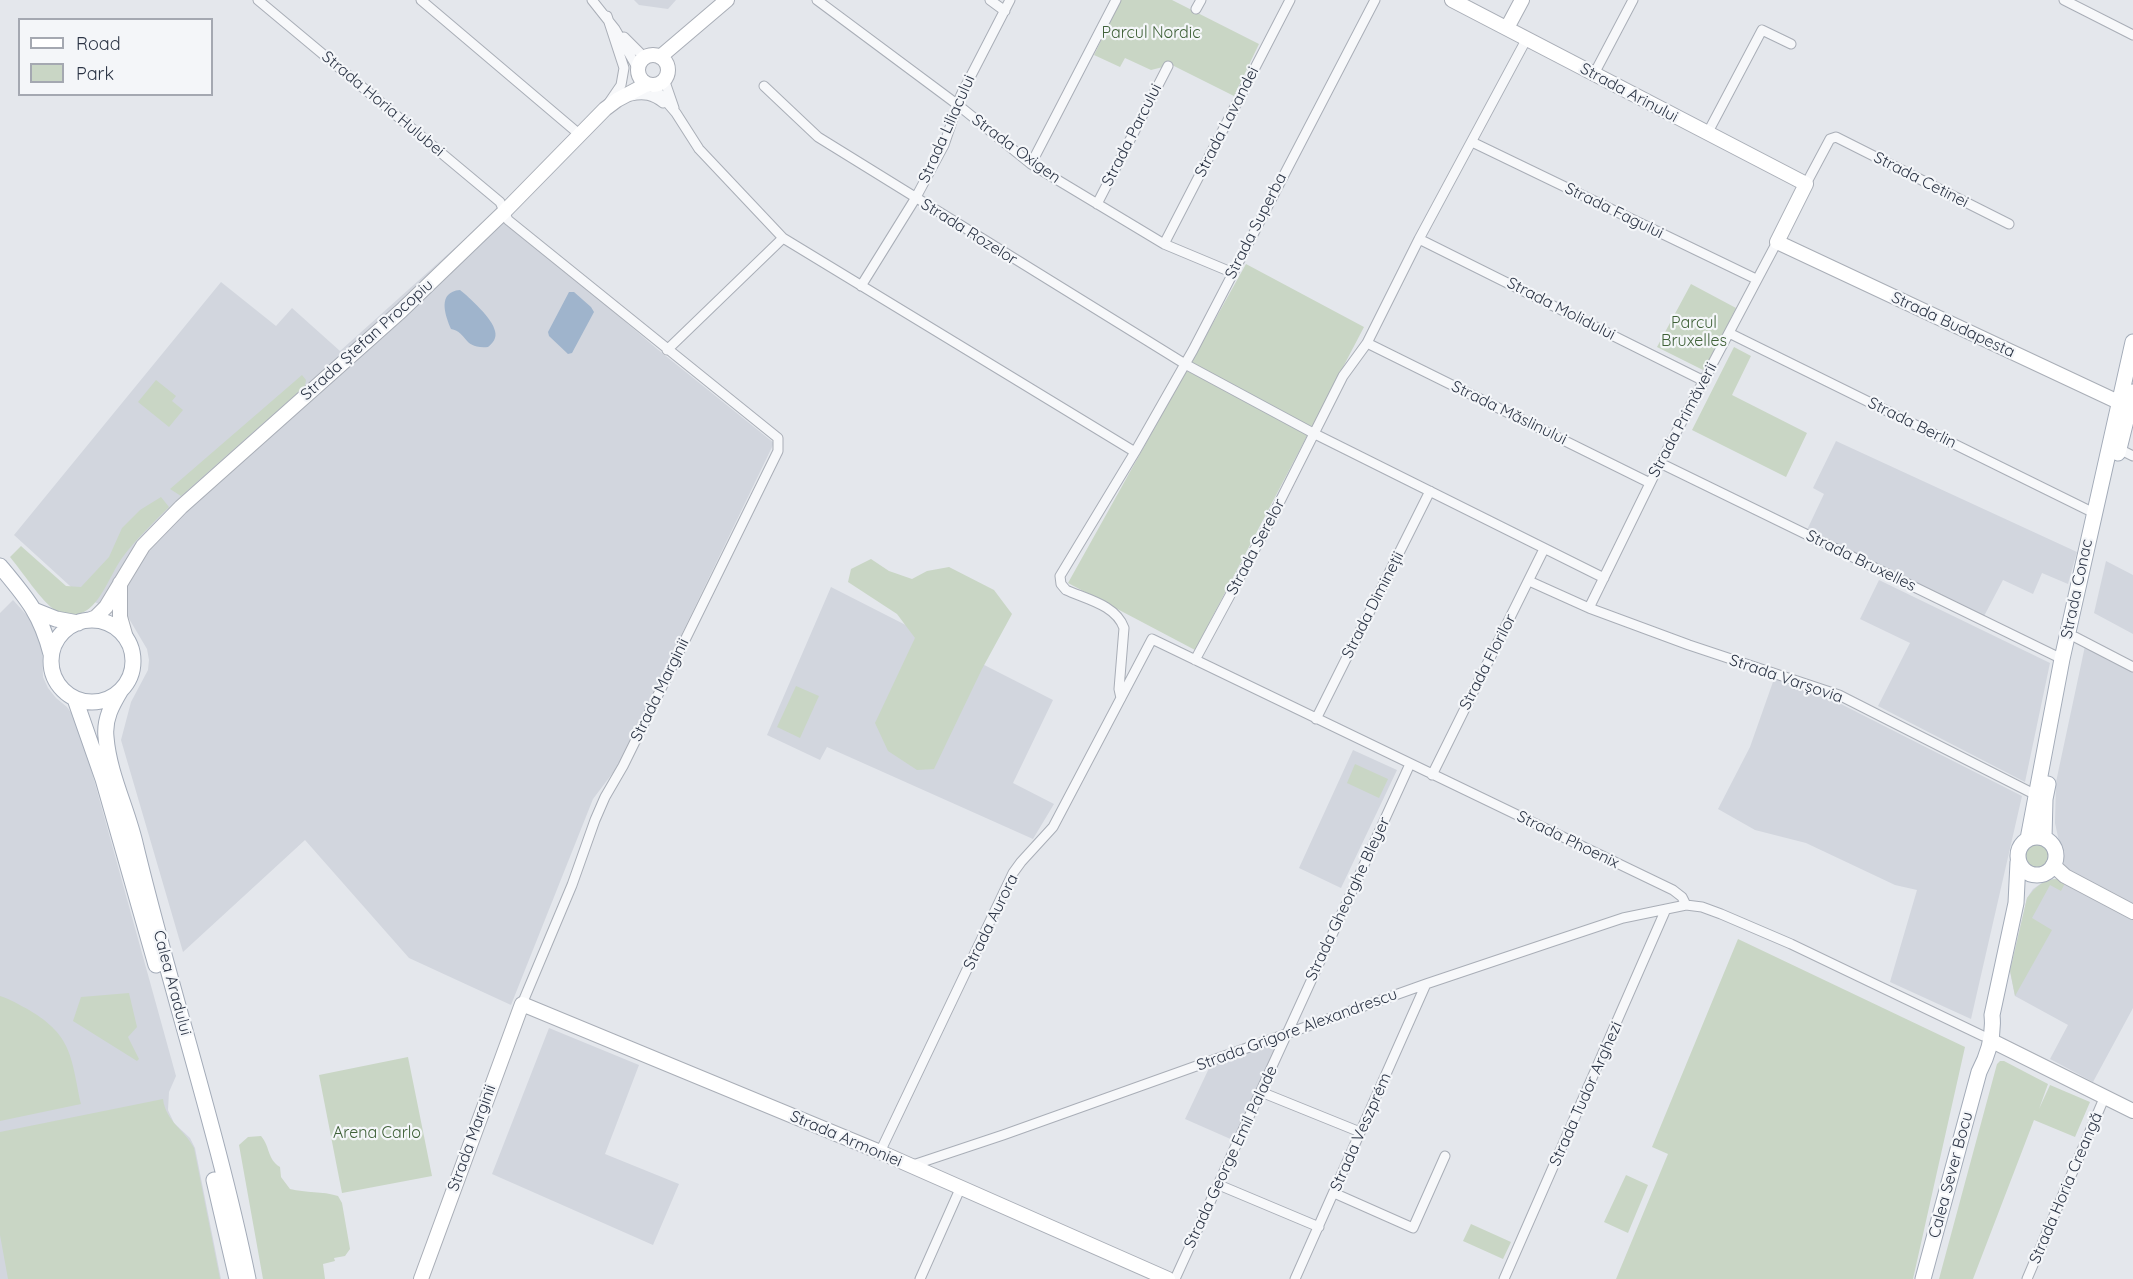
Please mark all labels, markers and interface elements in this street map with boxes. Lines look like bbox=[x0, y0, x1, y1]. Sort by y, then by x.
legend bbox=[18, 18, 213, 96]
park label: Parcul Nordic bbox=[1102, 23, 1200, 43]
text: Road bbox=[76, 32, 121, 55]
street label: Strada Horia Hulubei bbox=[318, 47, 448, 161]
street label: Strada Arinului bbox=[1577, 59, 1681, 127]
text: Park bbox=[76, 62, 114, 85]
street label: Strada Lavandei bbox=[1191, 64, 1263, 180]
street label: Strada Liliacului bbox=[915, 72, 979, 186]
street label: Strada Parcului bbox=[1098, 81, 1166, 189]
street label: Strada Oxigen bbox=[968, 110, 1064, 188]
street label: Strada Cetinei bbox=[1870, 148, 1972, 212]
street label: Strada Superba bbox=[1221, 170, 1291, 282]
street label: Strada Fagului bbox=[1562, 179, 1666, 243]
street label: Strada Rozelor bbox=[917, 195, 1021, 269]
street label: Strada Molidului bbox=[1504, 273, 1618, 345]
street label: Strada Ștefan Procopiu bbox=[297, 275, 437, 405]
street label: Strada Budapesta bbox=[1888, 288, 2018, 362]
park label: Parcul Bruxelles bbox=[1661, 313, 1727, 351]
street label: Strada Primăverii bbox=[1645, 359, 1721, 481]
street label: Strada Măslinului bbox=[1448, 377, 1570, 449]
street label: Strada Berlin bbox=[1865, 393, 1959, 453]
street label: Strada Serelor bbox=[1223, 496, 1289, 598]
street label: Strada Bruxelles bbox=[1803, 526, 1919, 596]
street label: Strada Conac bbox=[2057, 538, 2097, 640]
street label: Strada Dimineții bbox=[1338, 548, 1408, 662]
street label: Strada Florilor bbox=[1456, 611, 1520, 713]
street label: Strada Marginii bbox=[627, 635, 693, 745]
street label: Strada Varșovia bbox=[1727, 651, 1845, 707]
street label: Strada Phoenix bbox=[1514, 807, 1622, 873]
street label: Strada Gheorghe Bleyer bbox=[1302, 814, 1394, 984]
street label: Strada Aurora bbox=[960, 871, 1022, 973]
street label: Calea Aradului bbox=[149, 928, 195, 1038]
street label: Strada Grigore Alexandrescu bbox=[1194, 985, 1400, 1075]
street label: Strada Tudor Arghezi bbox=[1545, 1019, 1627, 1169]
street label: Strada George Emil Palade bbox=[1180, 1063, 1282, 1251]
street label: Strada Veszprém bbox=[1326, 1070, 1396, 1194]
street label: Strada Marginii bbox=[444, 1082, 500, 1194]
street label: Strada Armoniei bbox=[787, 1107, 905, 1171]
street label: Strada Horia Creangă bbox=[2025, 1109, 2107, 1267]
street label: Calea Sever Bocu bbox=[1925, 1110, 1977, 1240]
park label: Arena Carlo bbox=[333, 1123, 421, 1143]

